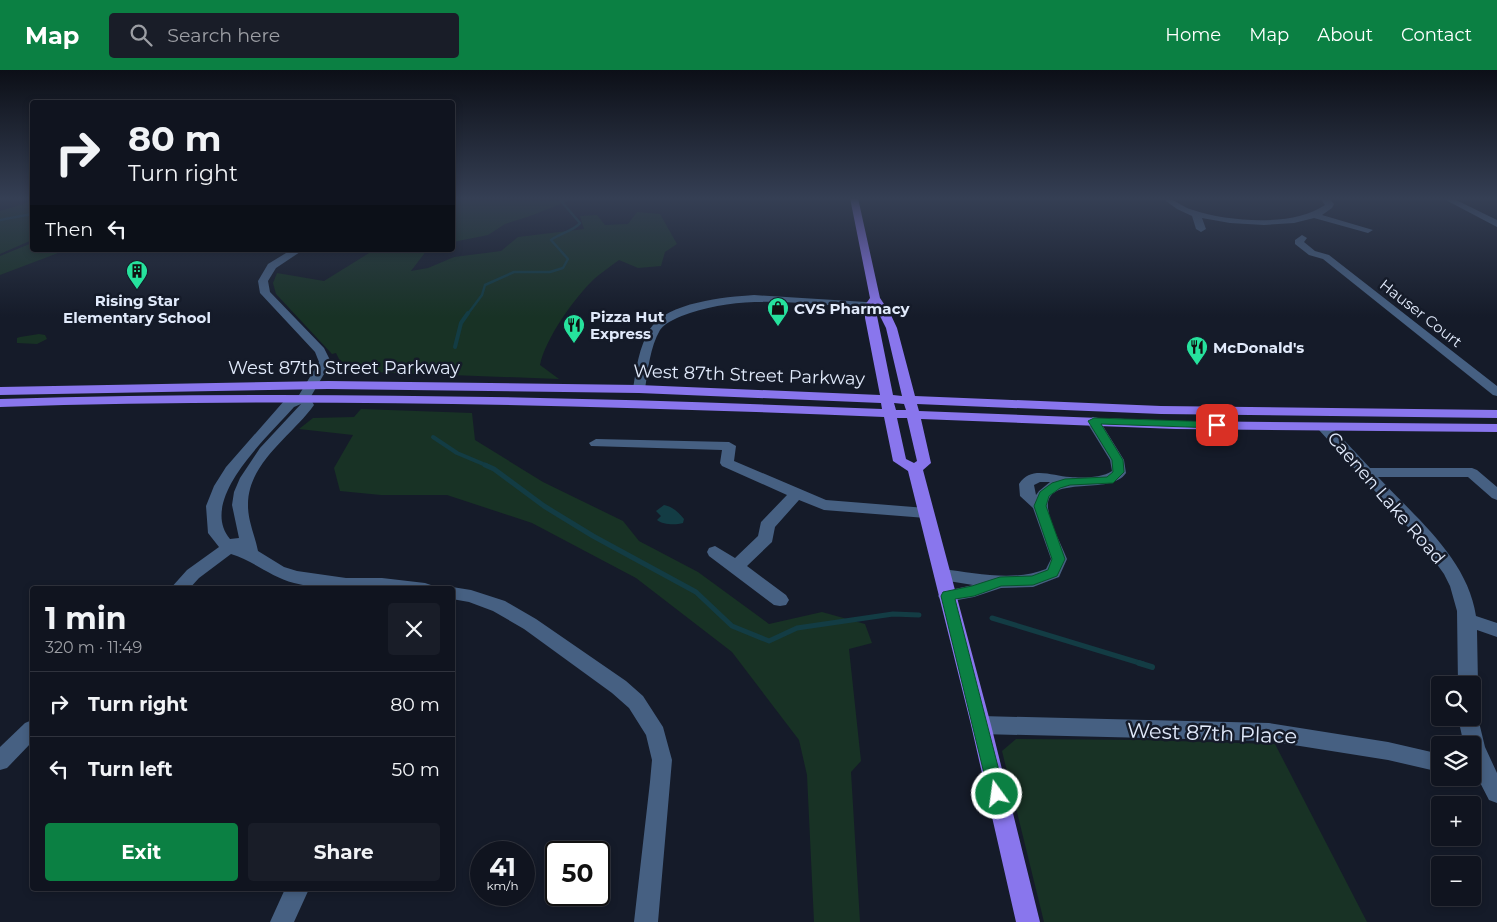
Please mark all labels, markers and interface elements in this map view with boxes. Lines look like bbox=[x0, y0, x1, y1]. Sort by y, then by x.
search box bbox=[109, 13, 459, 58]
text: Map bbox=[25, 21, 79, 50]
icon: search bbox=[127, 21, 155, 49]
text: Search here bbox=[167, 24, 280, 47]
text: Home bbox=[1165, 24, 1221, 46]
text: Map bbox=[1249, 24, 1289, 46]
text: About bbox=[1317, 24, 1373, 46]
text: Contact bbox=[1401, 24, 1472, 46]
text: 80 m bbox=[128, 117, 222, 160]
icon: right bbox=[45, 120, 110, 185]
text: Turn right bbox=[128, 160, 238, 187]
icon: left bbox=[103, 215, 131, 243]
text: Then bbox=[45, 218, 93, 241]
building icon: Rising Star Elementary School bbox=[125, 259, 149, 290]
street label: Hauser Court bbox=[1376, 275, 1466, 351]
place label: Rising Star Elementary School bbox=[63, 291, 211, 327]
shop icon: CVS Pharmacy bbox=[766, 296, 790, 327]
place label: CVS Pharmacy bbox=[794, 299, 911, 318]
place label: Pizza Hut Express bbox=[590, 307, 665, 343]
restaurant icon: Pizza Hut Express bbox=[562, 313, 586, 344]
restaurant icon: McDonald's bbox=[1185, 335, 1209, 366]
place label: McDonald's bbox=[1213, 338, 1304, 357]
street label: West 87th Street Parkway bbox=[228, 357, 460, 379]
street label: West 87th Street Parkway bbox=[633, 360, 866, 390]
pin bbox=[1196, 404, 1238, 446]
icon: arrive bbox=[1203, 411, 1231, 439]
street label: Caenen Lake Road bbox=[1322, 427, 1450, 569]
text: 1 min bbox=[45, 600, 126, 637]
button: close bbox=[388, 603, 440, 655]
text: 320 m · 11:49 bbox=[45, 638, 142, 657]
map controls bbox=[1431, 676, 1481, 906]
button: search bbox=[1431, 676, 1481, 726]
icon: right bbox=[45, 690, 73, 718]
text: Turn right bbox=[88, 693, 188, 716]
text: 80 m bbox=[390, 693, 440, 716]
street label: West 87th Place bbox=[1126, 718, 1298, 748]
button: layers bbox=[1431, 736, 1481, 786]
icon: left bbox=[45, 755, 73, 783]
text: Turn left bbox=[88, 758, 173, 781]
text: 50 m bbox=[392, 758, 440, 781]
position arrow bbox=[970, 767, 1022, 819]
button: + bbox=[1431, 796, 1481, 846]
button: Exit bbox=[45, 823, 238, 881]
button: Share bbox=[248, 823, 440, 881]
speed limit sign: 50 bbox=[545, 841, 610, 906]
text: 41 bbox=[489, 852, 516, 882]
button: − bbox=[1431, 856, 1481, 906]
text: km/h bbox=[486, 878, 519, 893]

